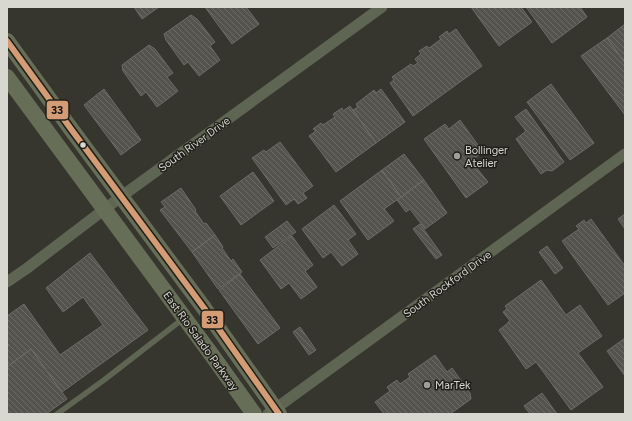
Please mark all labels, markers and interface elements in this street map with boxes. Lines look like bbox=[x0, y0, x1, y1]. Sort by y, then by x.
line badge: 33 bbox=[46, 100, 69, 120]
text: 33 bbox=[51, 104, 63, 117]
street label: South River Drive bbox=[156, 114, 233, 175]
unlabelled marker bbox=[78, 140, 88, 150]
place label: Bollinger Atelier bbox=[465, 144, 508, 170]
marker: Bollinger Atelier bbox=[452, 151, 462, 161]
street label: South Rockford Drive bbox=[401, 248, 494, 321]
street label: East Rio Salado Parkway bbox=[160, 289, 241, 394]
line badge: 33 bbox=[201, 310, 224, 329]
text: 33 bbox=[206, 314, 218, 327]
place label: MarTek bbox=[435, 379, 471, 392]
marker: MarTek bbox=[422, 380, 432, 390]

